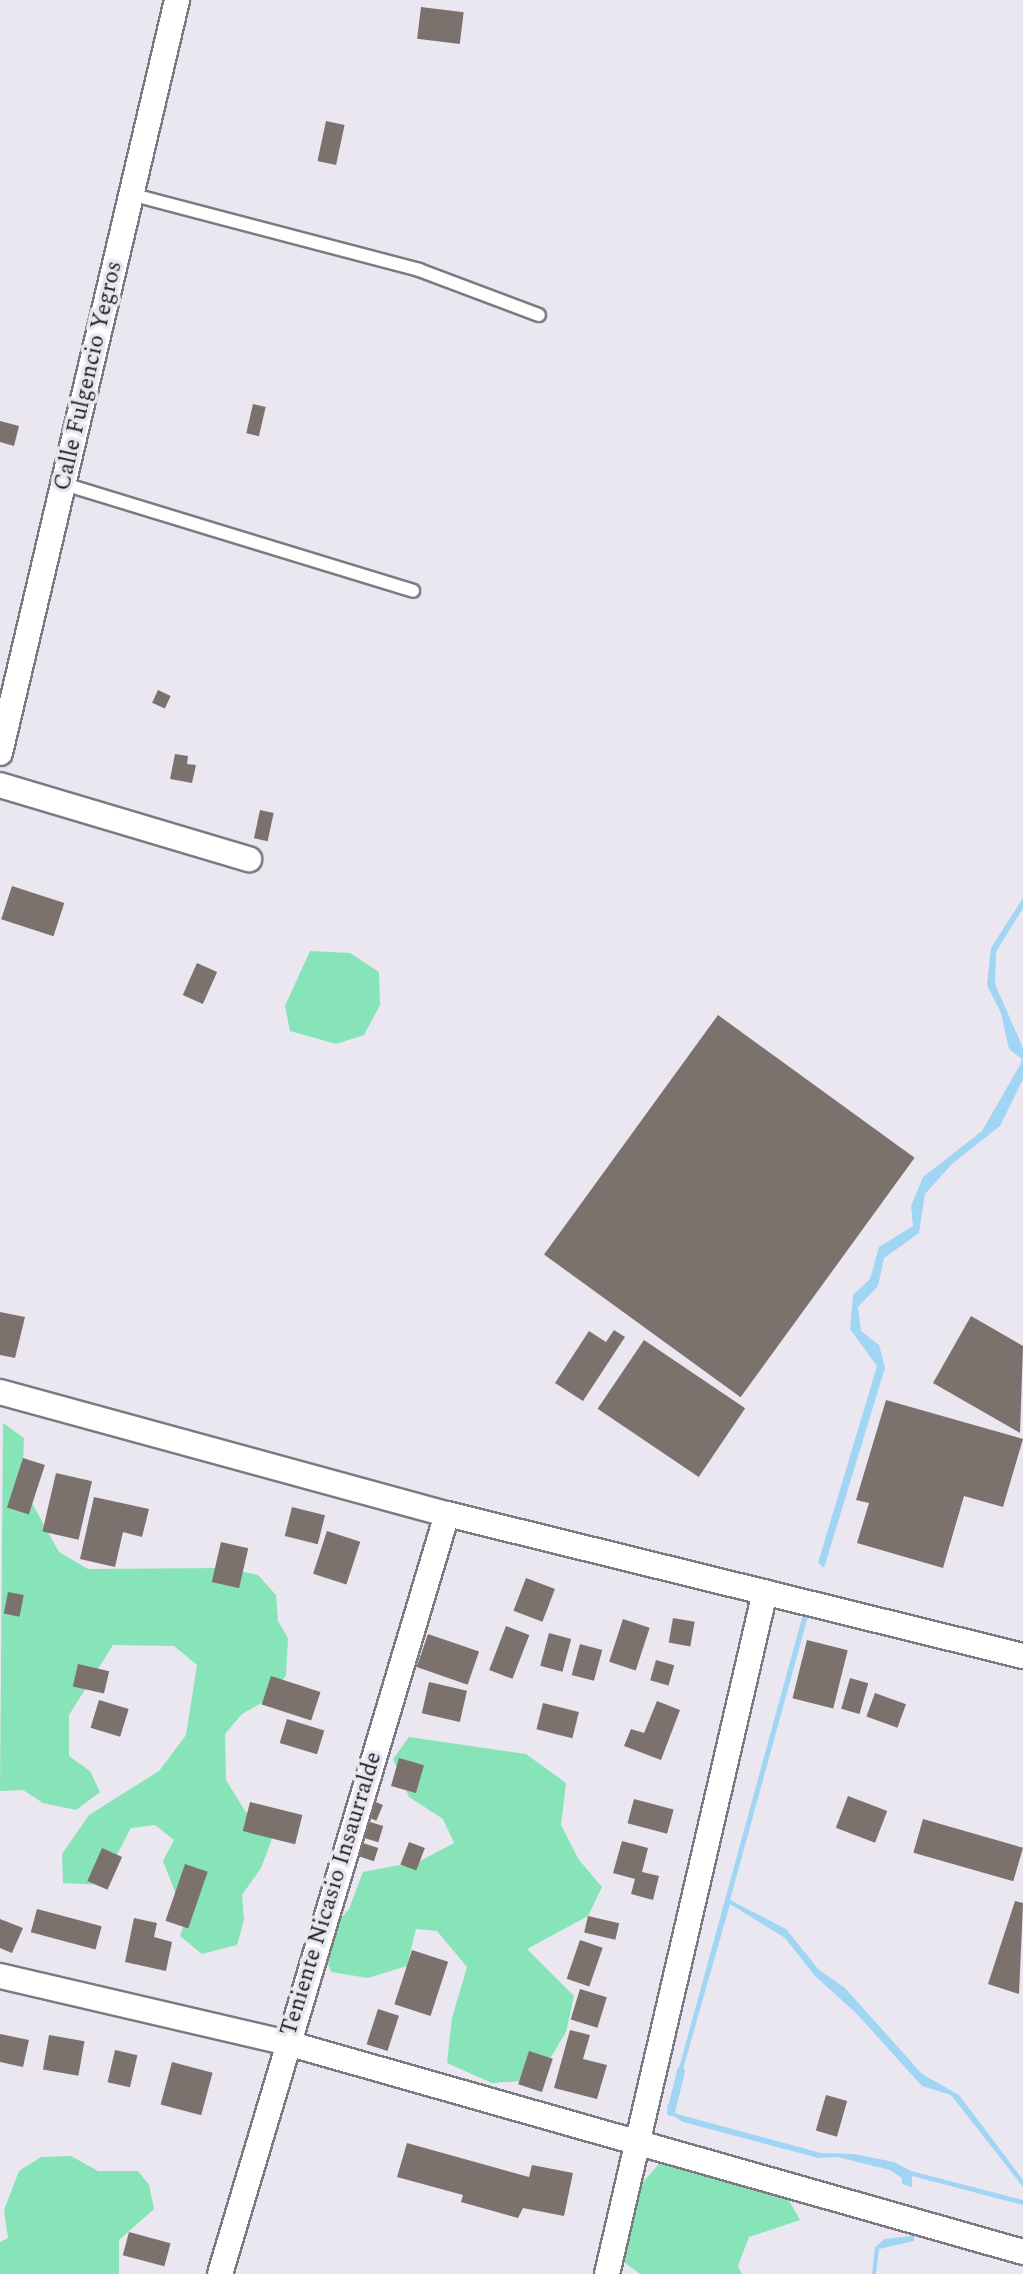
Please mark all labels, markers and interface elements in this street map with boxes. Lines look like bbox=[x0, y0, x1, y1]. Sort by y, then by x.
street label: Calle Fulgencio Yegros bbox=[49, 258, 129, 494]
street label: Teniente Nicasio Insaurralde bbox=[276, 1749, 388, 2039]

